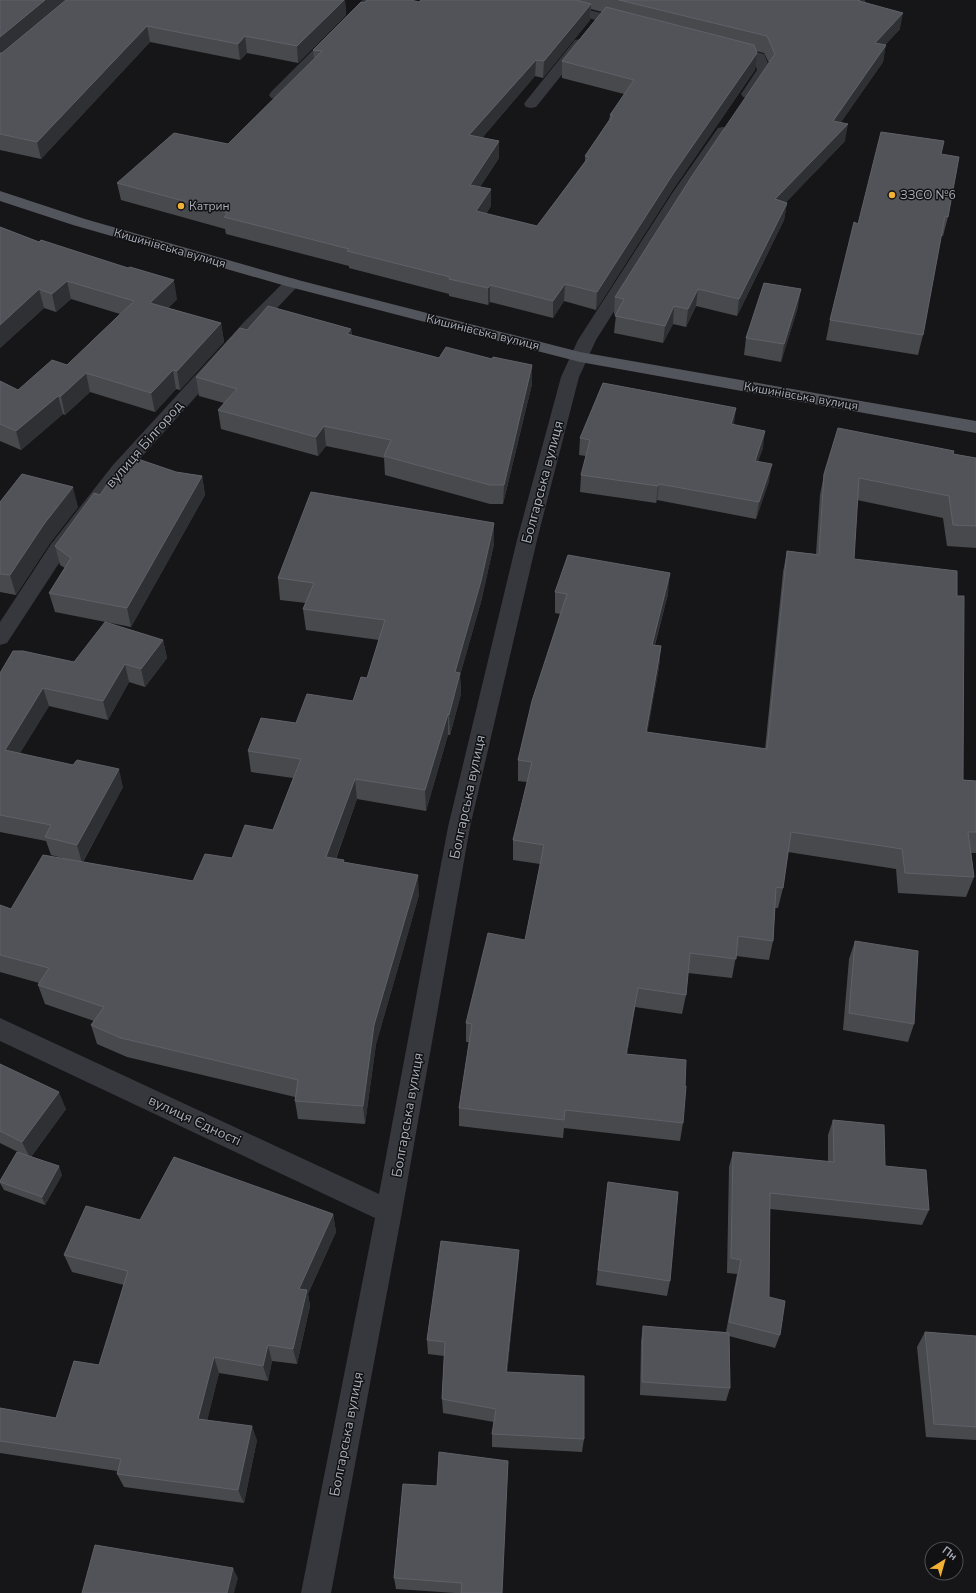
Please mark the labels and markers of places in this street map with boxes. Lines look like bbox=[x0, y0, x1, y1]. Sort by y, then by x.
place label: ЗЗСО №6 bbox=[900, 187, 956, 203]
marker: ЗЗСО №6 bbox=[887, 190, 897, 200]
place label: Катрин bbox=[189, 198, 230, 214]
marker: Катрин bbox=[176, 201, 186, 211]

